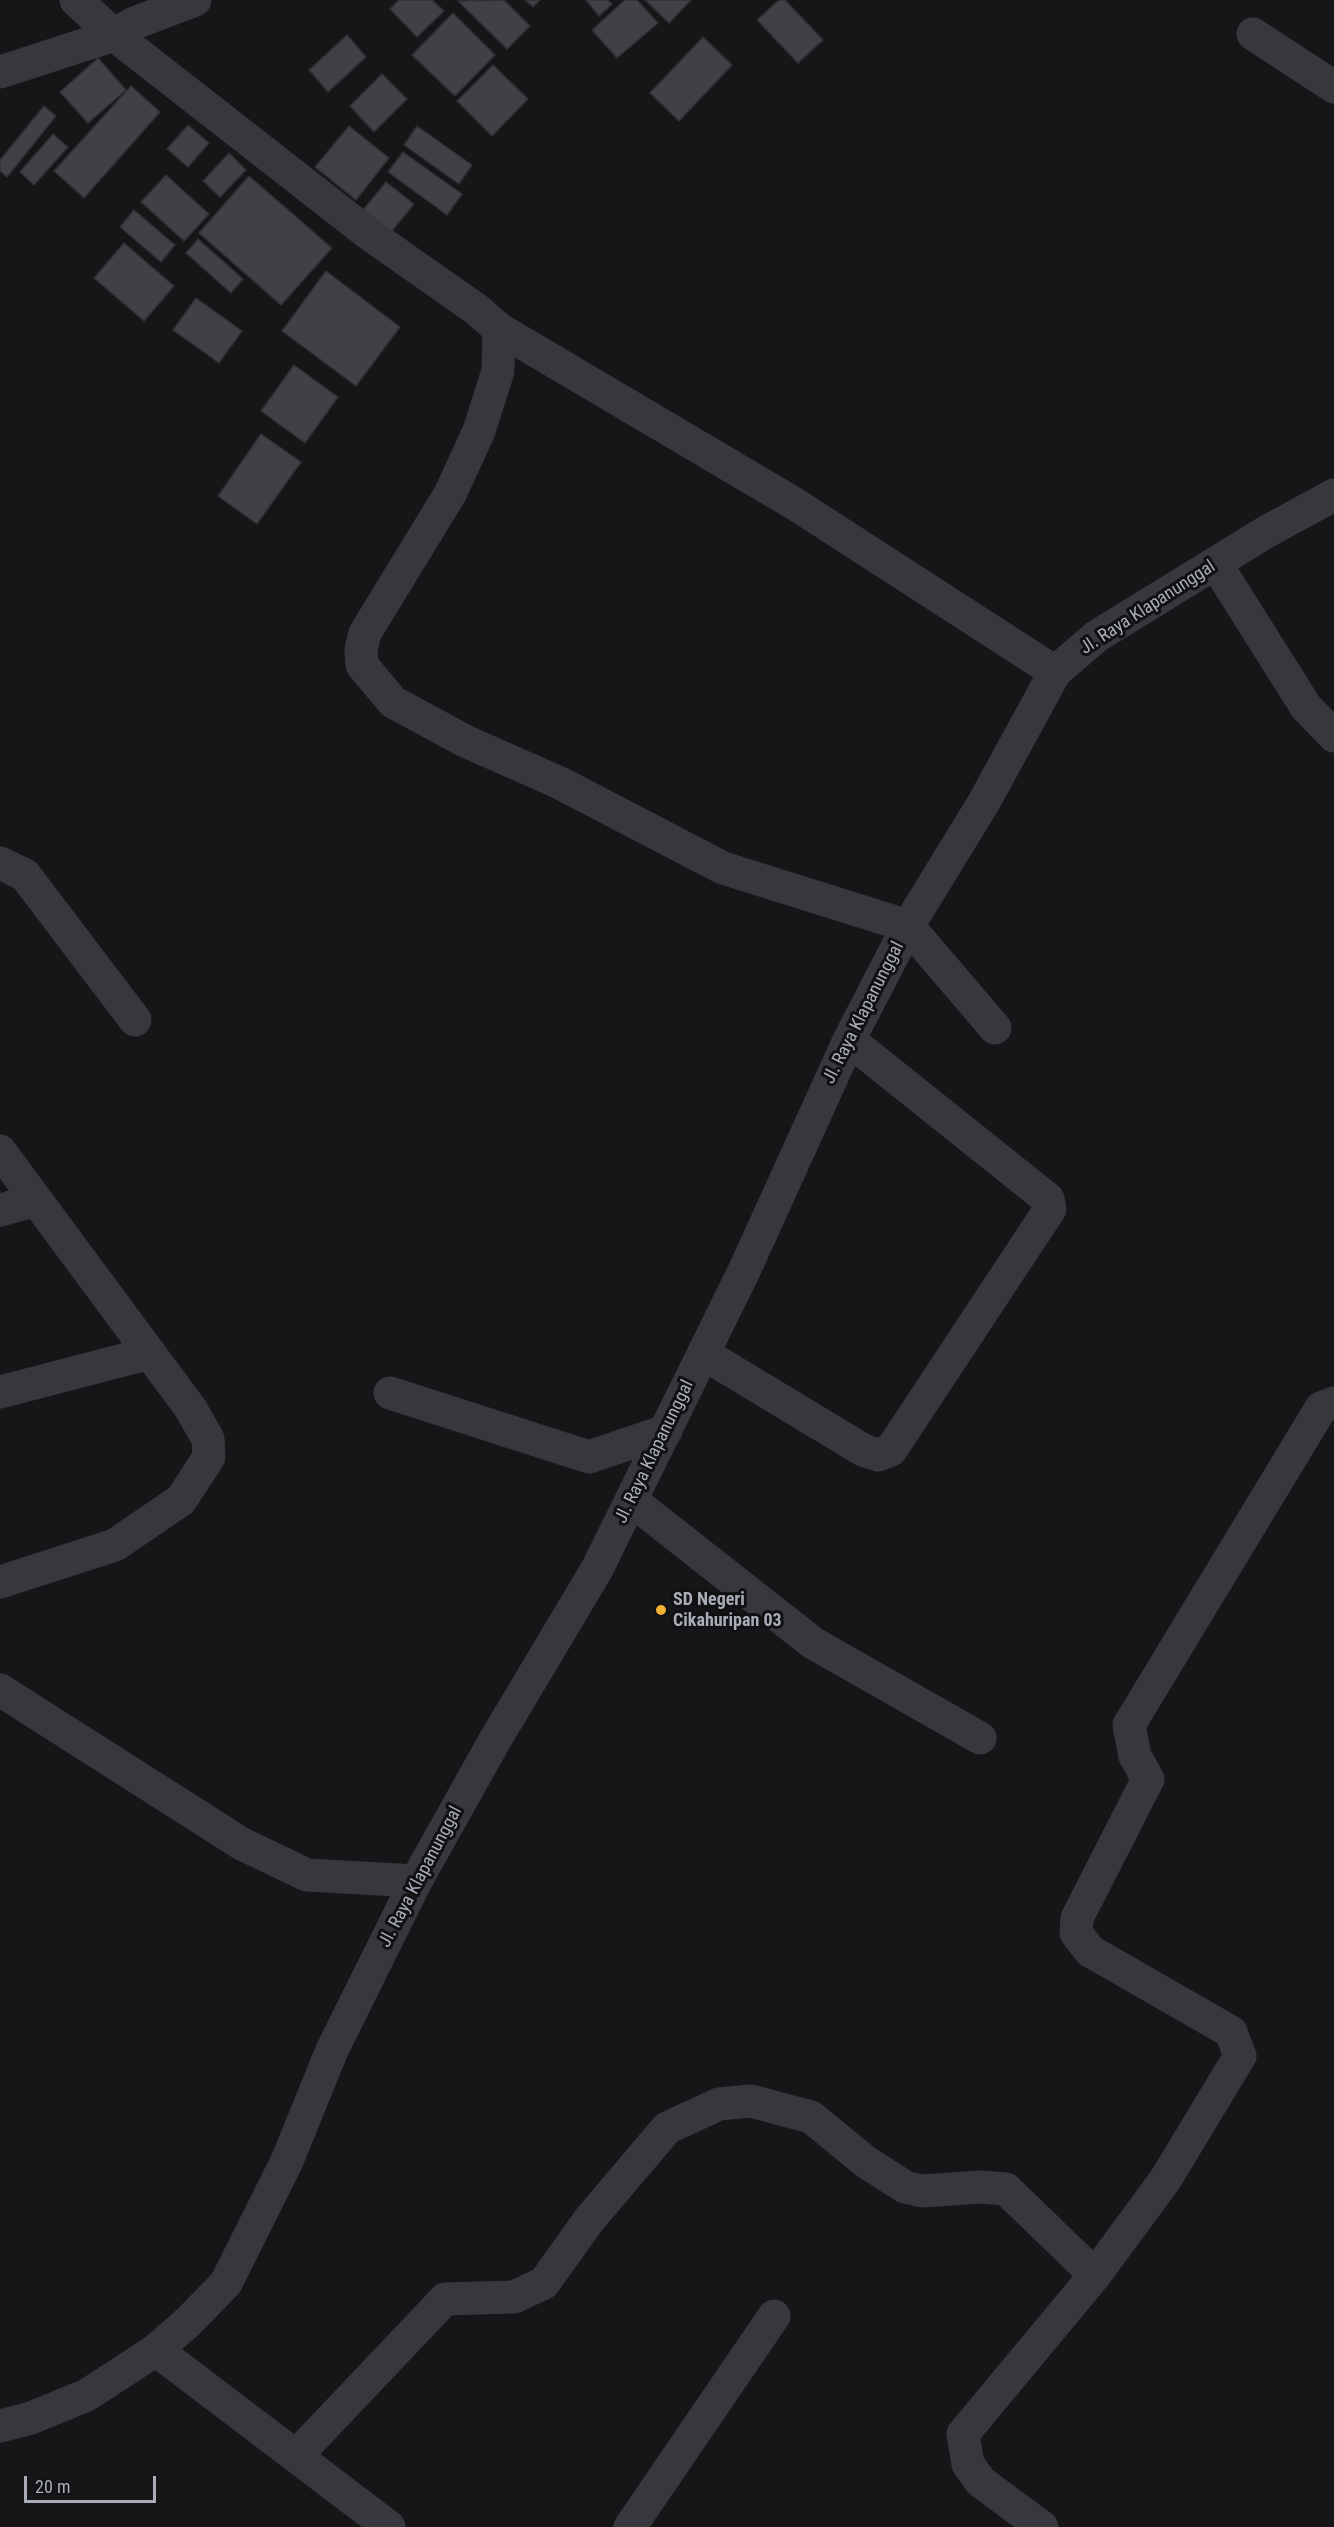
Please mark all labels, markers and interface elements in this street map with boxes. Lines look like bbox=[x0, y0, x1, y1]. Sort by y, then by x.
street label: Jl. Raya Klapanunggal bbox=[1076, 556, 1220, 660]
street label: Jl. Raya Klapanunggal bbox=[819, 938, 909, 1088]
street label: Jl. Raya Klapanunggal bbox=[611, 1377, 699, 1527]
place label: SD Negeri Cikahuripan 03 bbox=[673, 1589, 782, 1632]
marker: SD Negeri Cikahuripan 03 bbox=[654, 1603, 668, 1617]
street label: Jl. Raya Klapanunggal bbox=[375, 1803, 467, 1951]
scale bar bbox=[27, 2464, 159, 2502]
text: 20 m bbox=[35, 2476, 70, 2497]

